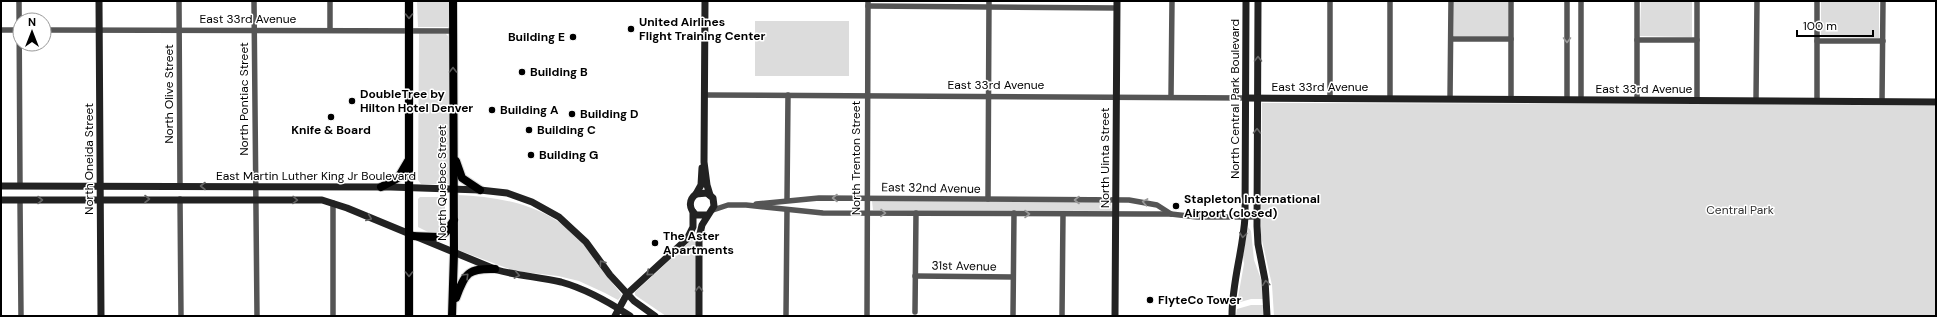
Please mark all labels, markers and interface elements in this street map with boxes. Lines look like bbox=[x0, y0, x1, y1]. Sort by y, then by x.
street label: East 33rd Avenue bbox=[200, 11, 297, 27]
north arrow bbox=[12, 12, 52, 52]
scale bar bbox=[1797, 12, 1873, 38]
one-way arrow bbox=[405, 13, 413, 19]
place label: United Airlines Flight Training Center bbox=[639, 14, 765, 44]
text: N bbox=[28, 15, 36, 29]
text: 100 m bbox=[1803, 18, 1837, 34]
street label: North Central Park Boulevard bbox=[1227, 19, 1243, 179]
marker: United Airlines Flight Training Center bbox=[626, 24, 636, 34]
place label: Building E bbox=[508, 29, 565, 45]
marker: Building E bbox=[568, 32, 578, 42]
one-way arrow bbox=[1563, 37, 1571, 43]
street label: North Pontiac Street bbox=[236, 42, 252, 156]
street label: North Olive Street bbox=[161, 44, 177, 144]
one-way arrow bbox=[1254, 56, 1262, 62]
place label: Building B bbox=[530, 64, 588, 80]
one-way arrow bbox=[449, 67, 457, 73]
marker: Building B bbox=[517, 67, 527, 77]
street label: East 33rd Avenue bbox=[948, 77, 1045, 93]
street label: East 33rd Avenue bbox=[1272, 79, 1369, 95]
street label: East 33rd Avenue bbox=[1596, 81, 1693, 97]
place label: DoubleTree by Hilton Hotel Denver bbox=[360, 86, 473, 116]
marker: DoubleTree by Hilton Hotel Denver bbox=[347, 96, 357, 106]
street label: North Trenton Street bbox=[848, 101, 864, 215]
place label: Building A bbox=[500, 102, 559, 118]
street label: North Oneida Street bbox=[81, 103, 97, 215]
marker: Building A bbox=[487, 105, 497, 115]
place label: Building D bbox=[580, 106, 639, 122]
street label: North Uinta Street bbox=[1097, 107, 1113, 208]
marker: Building D bbox=[567, 109, 577, 119]
marker: Knife & Board bbox=[326, 112, 336, 122]
place label: Knife & Board bbox=[291, 122, 371, 138]
place label: Building C bbox=[537, 122, 596, 138]
street label: North Quebec Street bbox=[434, 125, 450, 241]
marker: Building C bbox=[524, 125, 534, 135]
one-way arrow bbox=[1253, 128, 1261, 134]
place label: Building G bbox=[539, 147, 598, 163]
marker: Building G bbox=[526, 150, 536, 160]
street label: East Martin Luther King Jr Boulevard bbox=[216, 168, 416, 184]
street label: East 32nd Avenue bbox=[881, 179, 981, 197]
one-way arrow bbox=[200, 182, 206, 190]
place label: Stapleton International Airport (closed) bbox=[1184, 191, 1320, 221]
one-way arrow bbox=[832, 194, 838, 202]
one-way arrow bbox=[144, 195, 150, 203]
one-way arrow bbox=[292, 195, 298, 204]
one-way arrow bbox=[37, 196, 43, 204]
one-way arrow bbox=[1074, 196, 1080, 204]
one-way arrow bbox=[1142, 198, 1148, 207]
marker: Stapleton International Airport (closed) bbox=[1171, 201, 1181, 211]
park label: Central Park bbox=[1706, 202, 1774, 218]
one-way arrow bbox=[880, 209, 886, 217]
one-way arrow bbox=[1024, 209, 1030, 218]
one-way arrow bbox=[365, 213, 373, 221]
place label: The Aster Apartments bbox=[663, 228, 734, 258]
one-way arrow bbox=[1239, 232, 1248, 238]
marker: The Aster Apartments bbox=[650, 238, 660, 248]
street label: 31st Avenue bbox=[931, 257, 997, 275]
one-way arrow bbox=[600, 261, 607, 268]
one-way arrow bbox=[647, 268, 654, 275]
one-way arrow bbox=[404, 271, 413, 277]
one-way arrow bbox=[514, 271, 520, 279]
one-way arrow bbox=[462, 273, 469, 281]
one-way arrow bbox=[1261, 280, 1270, 286]
one-way arrow bbox=[695, 286, 703, 292]
place label: FlyteCo Tower bbox=[1158, 292, 1241, 308]
marker: FlyteCo Tower bbox=[1145, 295, 1155, 305]

